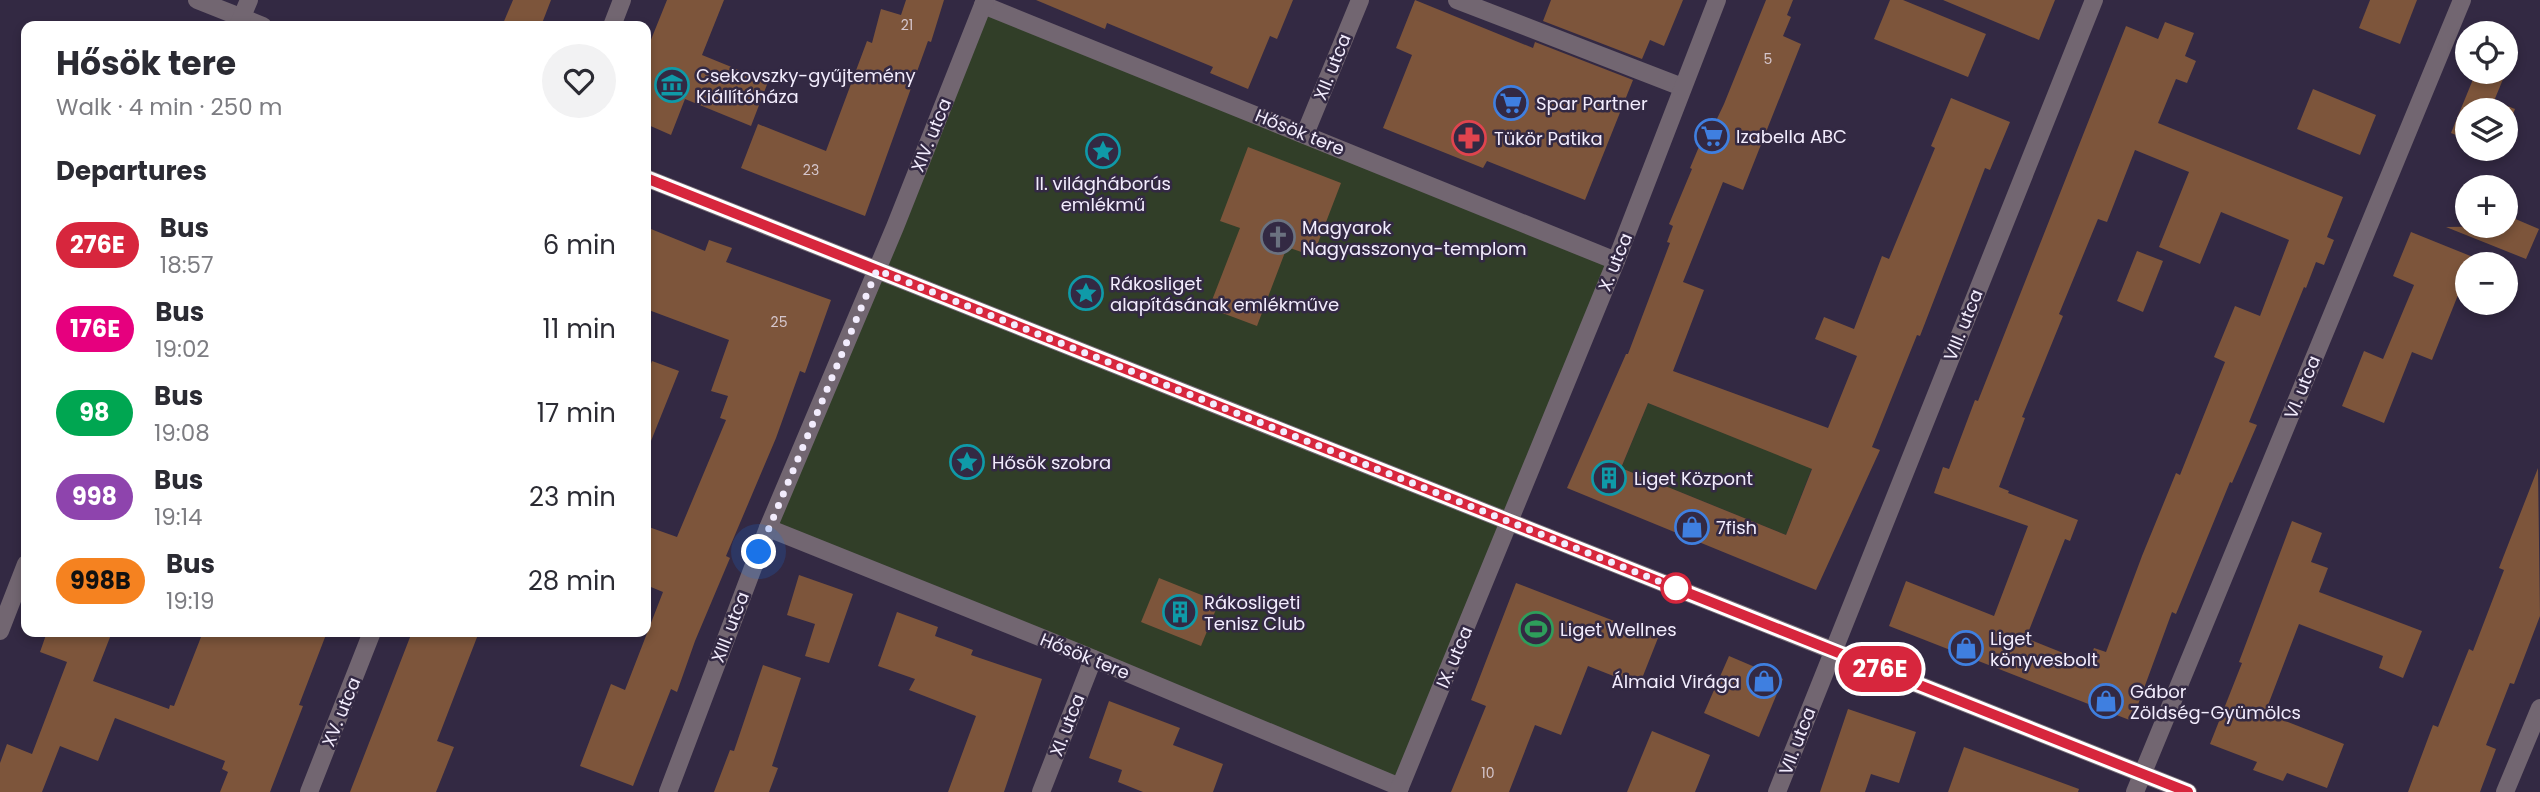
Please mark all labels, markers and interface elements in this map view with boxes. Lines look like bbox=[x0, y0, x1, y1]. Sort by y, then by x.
house number: 21 bbox=[901, 15, 913, 35]
map controls bbox=[2455, 21, 2518, 315]
button: locate bbox=[2455, 21, 2518, 84]
street label: XII. utca bbox=[1307, 30, 1357, 104]
text: Hősök tere bbox=[56, 40, 236, 87]
button: heart bbox=[542, 44, 616, 118]
house number: 5 bbox=[1764, 49, 1772, 69]
place label: Csekovszky-gyűjtemény Kiállítóháza bbox=[696, 63, 916, 109]
museum icon: Csekovszky-gyűjtemény Kiállítóháza bbox=[653, 66, 691, 104]
supermarket icon: Spar Partner bbox=[1492, 84, 1530, 122]
text: Walk · 4 min · 250 m bbox=[56, 91, 282, 123]
place label: Spar Partner bbox=[1536, 91, 1648, 116]
street label: XIV. utca bbox=[905, 94, 957, 176]
button: layers bbox=[2455, 98, 2518, 161]
street label: Hősök tere bbox=[1251, 103, 1349, 161]
supermarket icon: Izabella ABC bbox=[1693, 117, 1731, 155]
pharmacy icon: Tükör Patika bbox=[1450, 119, 1488, 157]
place label: Izabella ABC bbox=[1736, 124, 1847, 149]
place label: Tükör Patika bbox=[1494, 126, 1603, 151]
place icon: II. világháborús emlékmű bbox=[1084, 132, 1122, 170]
text: Departures bbox=[56, 153, 207, 189]
house number: 23 bbox=[803, 160, 819, 180]
place label: II. világháborús emlékmű bbox=[1035, 171, 1171, 217]
button: + bbox=[2455, 175, 2518, 238]
text: Bus bbox=[160, 210, 209, 246]
place label: Magyarok Nagyasszonya-templom bbox=[1302, 215, 1526, 261]
church icon: Magyarok Nagyasszonya-templom bbox=[1259, 218, 1297, 256]
text: 6 min bbox=[543, 227, 616, 263]
text: 276E bbox=[70, 228, 125, 261]
street label: X. utca bbox=[1592, 229, 1638, 295]
text: 18:57 bbox=[160, 249, 214, 281]
button: − bbox=[2455, 252, 2518, 315]
place label: Rákosliget alapításának emlékműve bbox=[1110, 271, 1339, 317]
place icon: Rákosliget alapításának emlékműve bbox=[1067, 274, 1105, 312]
street label: VIII. utca bbox=[1937, 285, 1989, 365]
text: Bus bbox=[155, 294, 204, 330]
text: 11 min bbox=[543, 311, 616, 347]
text: 176E bbox=[70, 312, 120, 345]
house number: 25 bbox=[771, 312, 787, 332]
text: 19:02 bbox=[155, 333, 210, 365]
street label: VI. utca bbox=[2278, 352, 2326, 422]
text: Bus bbox=[154, 378, 203, 414]
text: 17 min bbox=[537, 395, 616, 431]
text: 98 bbox=[79, 396, 110, 429]
text: 19:08 bbox=[154, 417, 210, 449]
place icon: Hősök szobra bbox=[948, 443, 986, 481]
place label: Hősök szobra bbox=[992, 450, 1111, 475]
building icon: Liget Központ bbox=[1590, 459, 1628, 497]
text: Bus bbox=[154, 462, 203, 498]
place label: Liget Központ bbox=[1634, 466, 1753, 491]
text: 23 min bbox=[529, 479, 616, 515]
text: 998 bbox=[72, 480, 117, 513]
text: 19:14 bbox=[154, 501, 203, 533]
shop icon: 7fish bbox=[1673, 508, 1711, 546]
place label: 7fish bbox=[1716, 515, 1757, 540]
your location bbox=[741, 534, 776, 569]
text: Bus bbox=[166, 546, 215, 582]
text: 28 min bbox=[528, 563, 616, 599]
text: 998B bbox=[70, 564, 131, 597]
unlabelled marker bbox=[1661, 573, 1691, 603]
text: 19:19 bbox=[166, 585, 215, 617]
street label: XIII. utca bbox=[705, 588, 755, 666]
place label: Rákosligeti Tenisz Club bbox=[1204, 590, 1305, 636]
building icon: Rákosligeti Tenisz Club bbox=[1161, 593, 1199, 631]
sports icon: Liget Wellnes bbox=[1517, 610, 1555, 648]
place label: Liget Wellnes bbox=[1560, 617, 1677, 642]
street label: IX. utca bbox=[1430, 622, 1478, 692]
place label: Liget könyvesbolt bbox=[1990, 626, 2098, 672]
street label: Hősök tere bbox=[1036, 627, 1134, 685]
shop icon: Liget könyvesbolt bbox=[1947, 629, 1985, 667]
line badge: 276E bbox=[1831, 646, 1929, 692]
text: 276E bbox=[1853, 652, 1907, 685]
shop icon: Álmaid Virága bbox=[1745, 662, 1783, 700]
place label: Álmaid Virága bbox=[1612, 669, 1740, 694]
street label: XV. utca bbox=[316, 673, 366, 751]
place label: Gábor Zöldség-Gyümölcs bbox=[2130, 679, 2301, 725]
shop icon: Gábor Zöldség-Gyümölcs bbox=[2087, 682, 2125, 720]
street label: XI. utca bbox=[1044, 690, 1090, 760]
street label: VII. utca bbox=[1773, 703, 1821, 779]
house number: 10 bbox=[1481, 763, 1495, 783]

